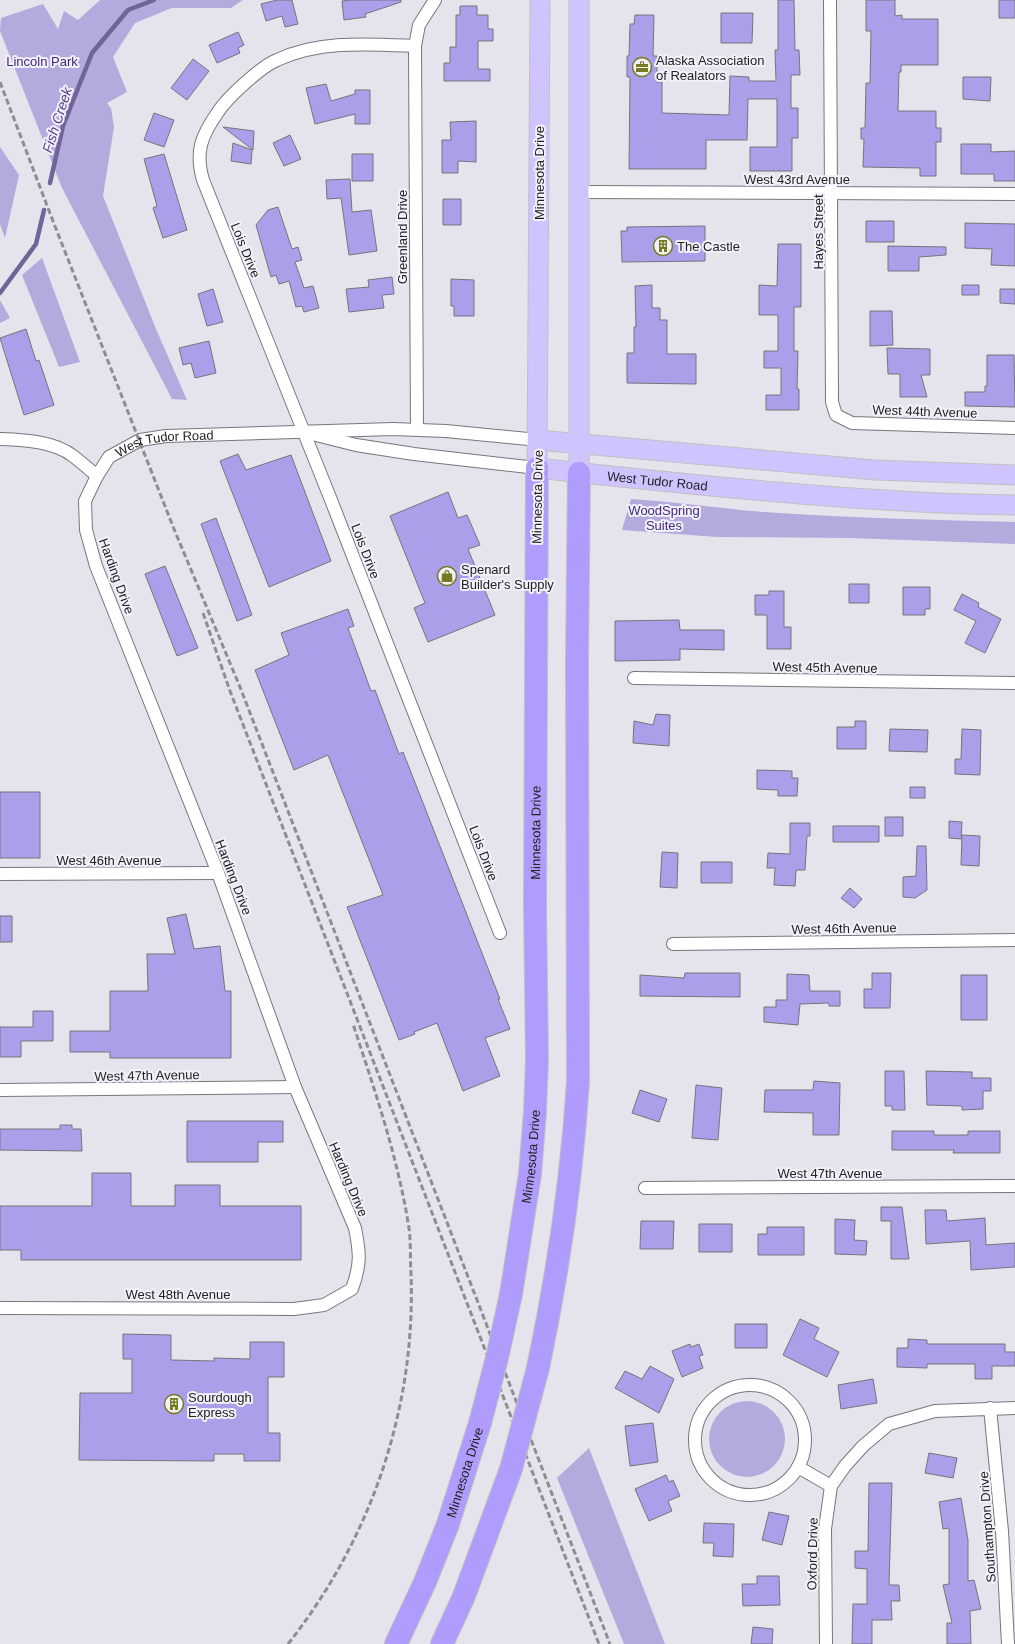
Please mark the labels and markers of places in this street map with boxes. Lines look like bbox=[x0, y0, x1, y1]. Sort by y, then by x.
place label: Alaska Association of Realators bbox=[656, 53, 764, 83]
office icon: Alaska Association of Realators bbox=[631, 56, 653, 78]
building icon: The Castle bbox=[652, 235, 674, 257]
place label: The Castle bbox=[677, 239, 740, 254]
place label: Spenard Builder's Supply bbox=[461, 562, 554, 592]
shop icon: Spenard Builder's Supply bbox=[436, 565, 458, 587]
place label: Sourdough Express bbox=[188, 1390, 252, 1420]
building icon: Sourdough Express bbox=[163, 1393, 185, 1415]

